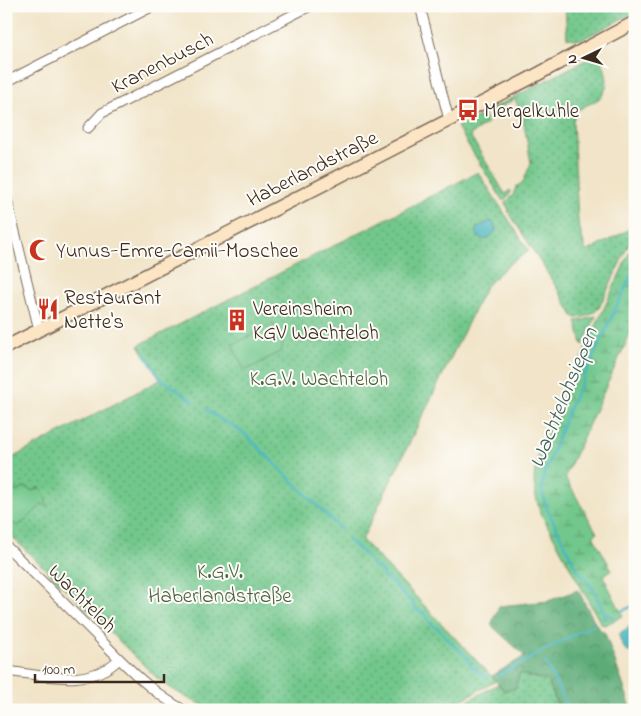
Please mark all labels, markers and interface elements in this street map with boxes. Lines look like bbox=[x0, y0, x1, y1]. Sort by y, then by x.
street label: Kranenbusch bbox=[107, 25, 219, 102]
north arrow bbox=[558, 32, 608, 82]
text: N bbox=[562, 53, 583, 65]
bus stop icon: Mergelkuhle bbox=[455, 97, 481, 123]
place label: Mergelkuhle bbox=[484, 97, 580, 129]
street label: Haberlandstraße bbox=[242, 124, 384, 216]
mosque icon: Yunus-Emre-Camii-Moschee bbox=[27, 237, 53, 263]
place label: Yunus-Emre-Camii-Moschee bbox=[56, 237, 299, 267]
place label: Restaurant Nette's bbox=[64, 284, 161, 338]
place label: Vereinsheim KGV Wachteloh bbox=[252, 295, 379, 349]
restaurant icon: Restaurant Nette's bbox=[35, 296, 61, 322]
building icon: Vereinsheim KGV Wachteloh bbox=[224, 307, 250, 333]
water label: Wachtelohsiepen bbox=[522, 322, 608, 473]
park label: K.G.V. Wachteloh bbox=[250, 365, 388, 395]
street label: Wachteloh bbox=[40, 558, 123, 641]
park label: K.G.V. Haberlandstraße bbox=[148, 558, 292, 612]
scale bar bbox=[35, 651, 164, 683]
text: 100 m bbox=[42, 659, 75, 681]

